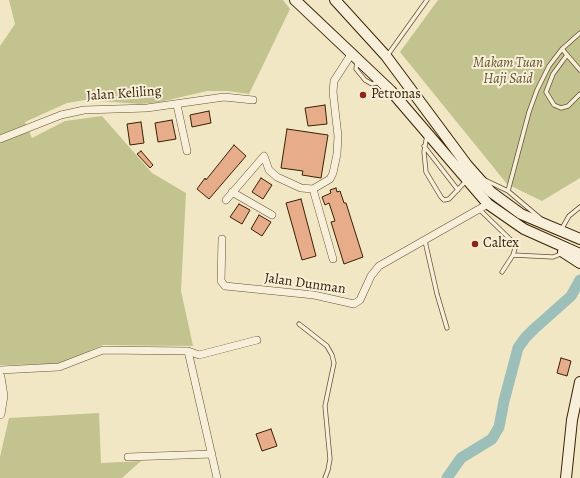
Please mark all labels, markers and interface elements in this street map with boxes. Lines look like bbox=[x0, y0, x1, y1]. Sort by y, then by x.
park label: Makam Tuan Haji Said bbox=[473, 56, 543, 88]
street label: Jalan Keliling bbox=[86, 83, 162, 105]
place label: Petronas bbox=[371, 87, 421, 103]
marker: Petronas bbox=[358, 90, 368, 100]
place label: Caltex bbox=[483, 236, 519, 252]
marker: Caltex bbox=[470, 239, 480, 249]
street label: Jalan Dunman bbox=[263, 270, 347, 298]

